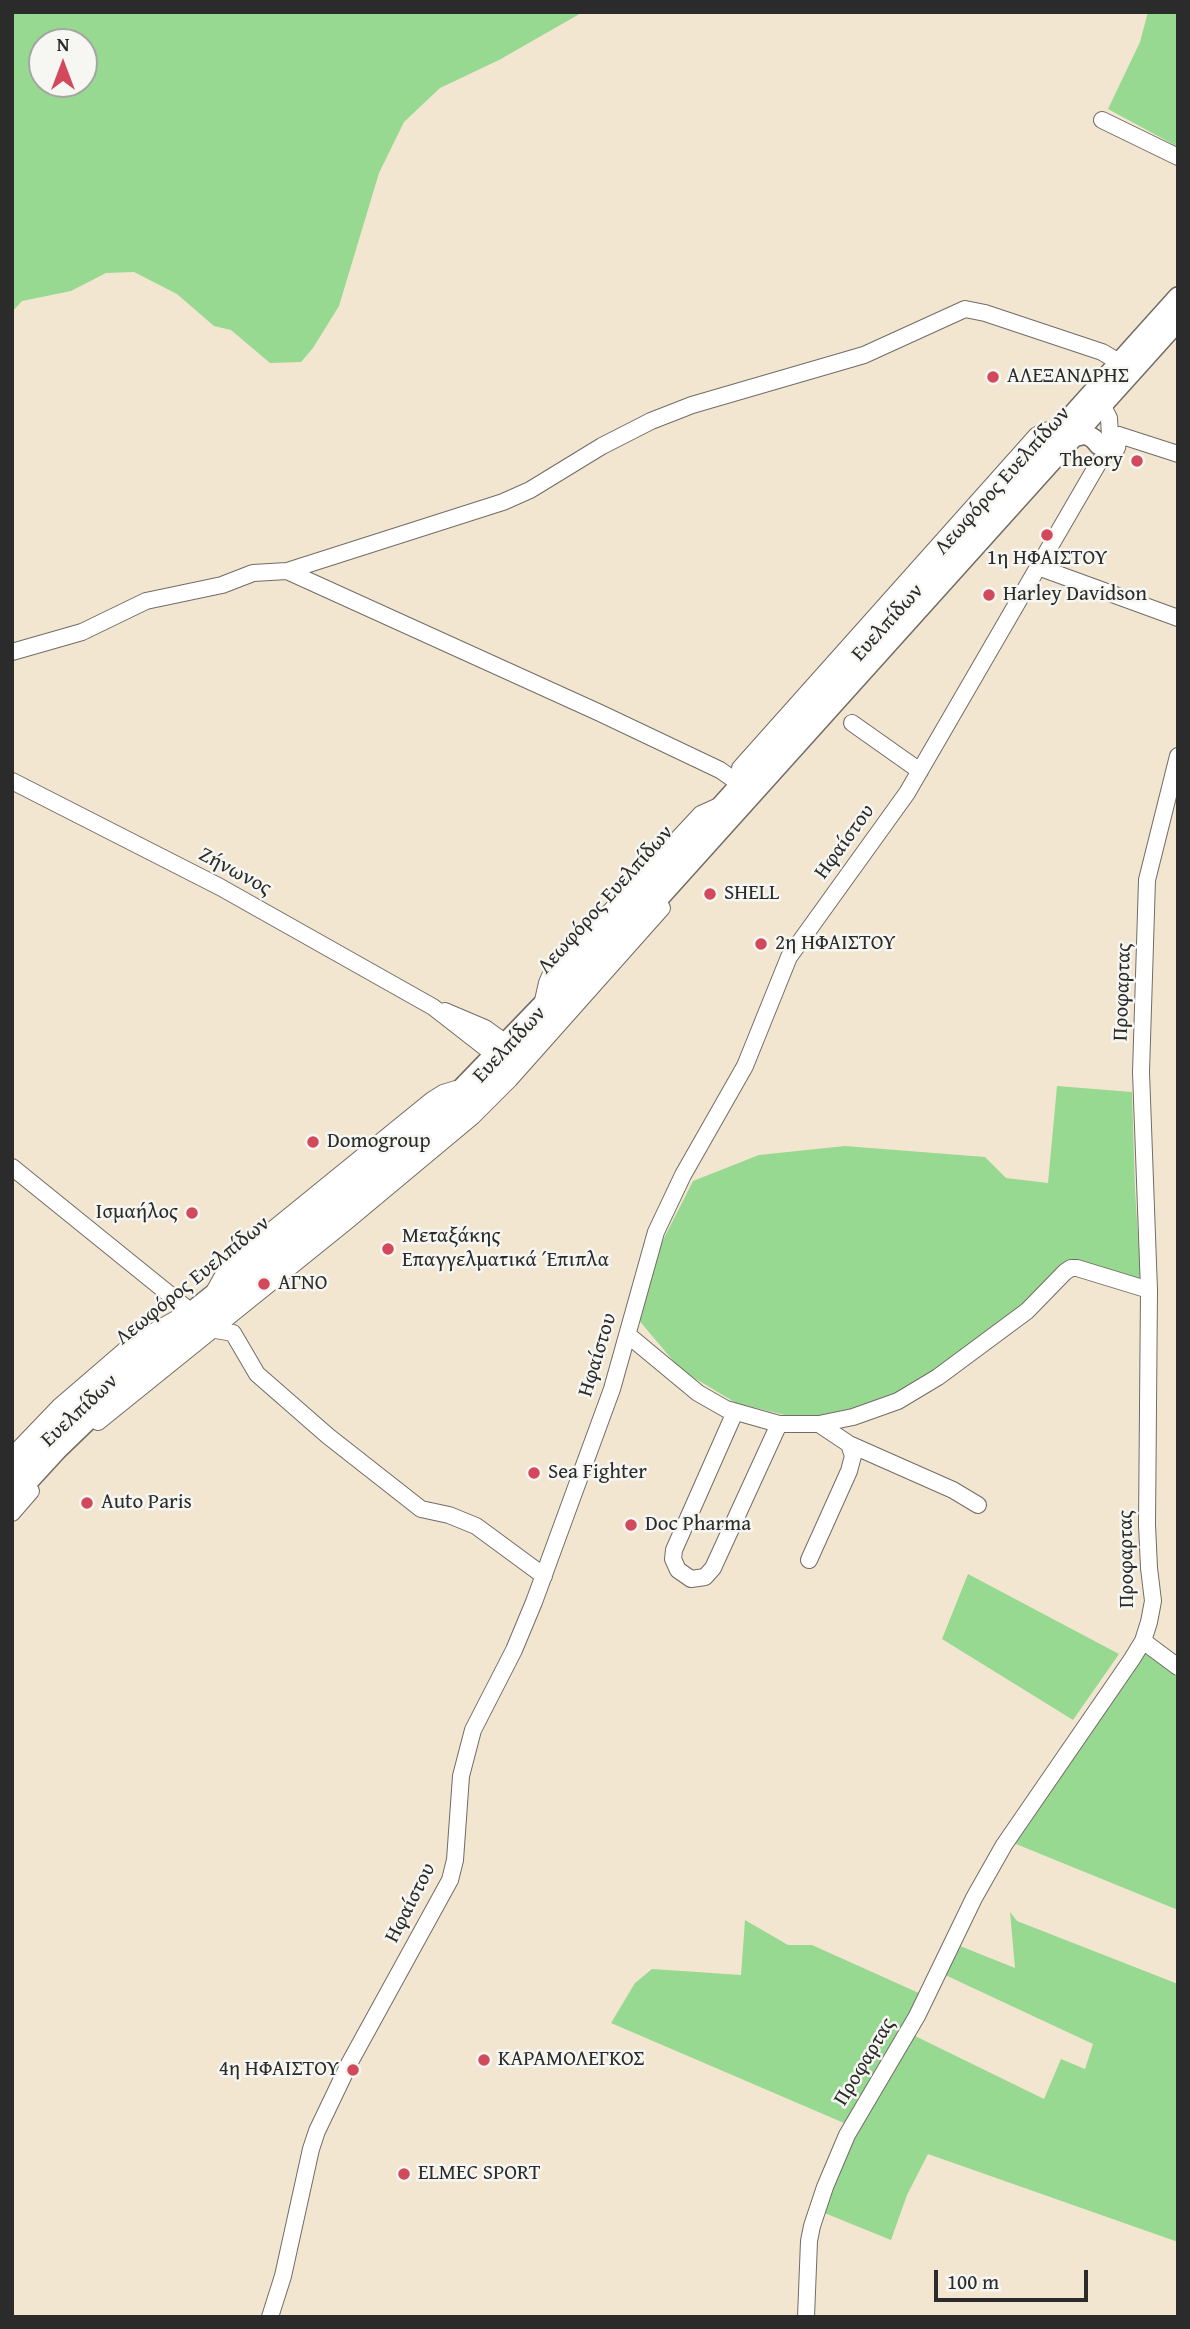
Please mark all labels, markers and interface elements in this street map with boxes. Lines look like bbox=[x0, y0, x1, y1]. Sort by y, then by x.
north arrow bbox=[28, 28, 98, 98]
text: N bbox=[57, 30, 69, 58]
place label: ΑΛΕΞΑΝΔΡΗΣ bbox=[1007, 364, 1129, 390]
marker: ΑΛΕΞΑΝΔΡΗΣ bbox=[985, 369, 1001, 385]
street label: Λεωφόρος Ευελπίδων bbox=[930, 402, 1076, 560]
place label: Theory bbox=[1060, 448, 1123, 474]
marker: Theory bbox=[1129, 453, 1145, 469]
marker: 1η ΗΦΑΙΣΤΟΥ bbox=[1039, 527, 1055, 543]
place label: 1η ΗΦΑΙΣΤΟΥ bbox=[987, 546, 1107, 572]
street label: Ευελπίδων bbox=[847, 579, 929, 667]
place label: Harley Davidson bbox=[1003, 582, 1147, 608]
marker: Harley Davidson bbox=[981, 587, 997, 603]
street label: Ηφαίστου bbox=[809, 800, 881, 884]
street label: Λεωφόρος Ευελπίδων bbox=[533, 821, 679, 979]
street label: Ζήνωνος bbox=[194, 842, 276, 902]
place label: SHELL bbox=[724, 881, 779, 907]
marker: SHELL bbox=[702, 886, 718, 902]
place label: 2η ΗΦΑΙΣΤΟΥ bbox=[775, 931, 895, 957]
marker: 2η ΗΦΑΙΣΤΟΥ bbox=[753, 936, 769, 952]
street label: Προφαρτας bbox=[1109, 942, 1137, 1042]
street label: Ευελπίδων bbox=[468, 1001, 552, 1089]
place label: Domogroup bbox=[327, 1129, 431, 1155]
marker: Domogroup bbox=[305, 1134, 321, 1150]
place label: Ισμαήλος bbox=[96, 1200, 178, 1226]
marker: Ισμαήλος bbox=[184, 1205, 200, 1221]
street label: Λεωφόρος Ευελπίδων bbox=[111, 1211, 275, 1351]
place label: Μεταξάκης Επαγγελματικά Έπιπλα bbox=[402, 1224, 609, 1274]
marker: Μεταξάκης Επαγγελματικά Έπιπλα bbox=[380, 1241, 396, 1257]
place label: ΑΓΝΟ bbox=[278, 1271, 327, 1297]
marker: ΑΓΝΟ bbox=[256, 1276, 272, 1292]
street label: Ηφαίστου bbox=[573, 1310, 623, 1400]
street label: Ευελπίδων bbox=[36, 1369, 124, 1453]
place label: Sea Fighter bbox=[548, 1460, 647, 1486]
marker: Sea Fighter bbox=[526, 1465, 542, 1481]
place label: Auto Paris bbox=[101, 1490, 192, 1516]
marker: Auto Paris bbox=[79, 1495, 95, 1511]
street label: Προφαρτας bbox=[1114, 1510, 1140, 1608]
place label: Doc Pharma bbox=[645, 1512, 751, 1538]
marker: Doc Pharma bbox=[623, 1517, 639, 1533]
street label: Ηφαίστου bbox=[380, 1859, 442, 1947]
street label: Προφαρτας bbox=[829, 2013, 901, 2111]
place label: ΚΑΡΑΜΟΛΕΓΚΟΣ bbox=[498, 2047, 644, 2073]
marker: ΚΑΡΑΜΟΛΕΓΚΟΣ bbox=[476, 2052, 492, 2068]
place label: 4η ΗΦΑΙΣΤΟΥ bbox=[219, 2057, 339, 2083]
marker: 4η ΗΦΑΙΣΤΟΥ bbox=[345, 2062, 361, 2078]
place label: ELMEC SPORT bbox=[418, 2161, 540, 2187]
marker: ELMEC SPORT bbox=[396, 2166, 412, 2182]
scale bar bbox=[938, 2256, 1092, 2300]
text: 100 m bbox=[947, 2266, 999, 2297]

